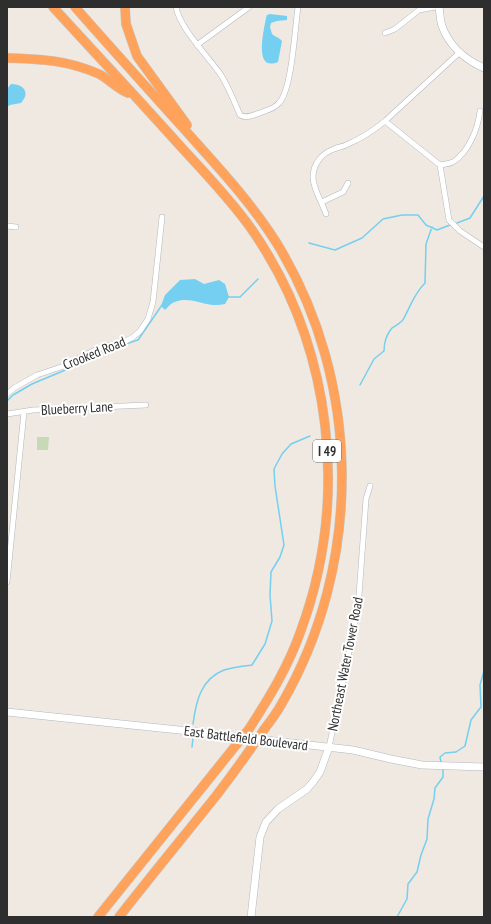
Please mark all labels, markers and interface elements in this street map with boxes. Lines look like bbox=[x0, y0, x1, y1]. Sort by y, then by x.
street label: Crooked Road bbox=[60, 332, 128, 374]
street label: Blueberry Lane bbox=[40, 397, 114, 419]
road number: I 49 bbox=[313, 440, 341, 462]
street label: Northeast Water Tower Road bbox=[323, 595, 367, 733]
street label: East Battlefield Boulevard bbox=[183, 721, 309, 755]

